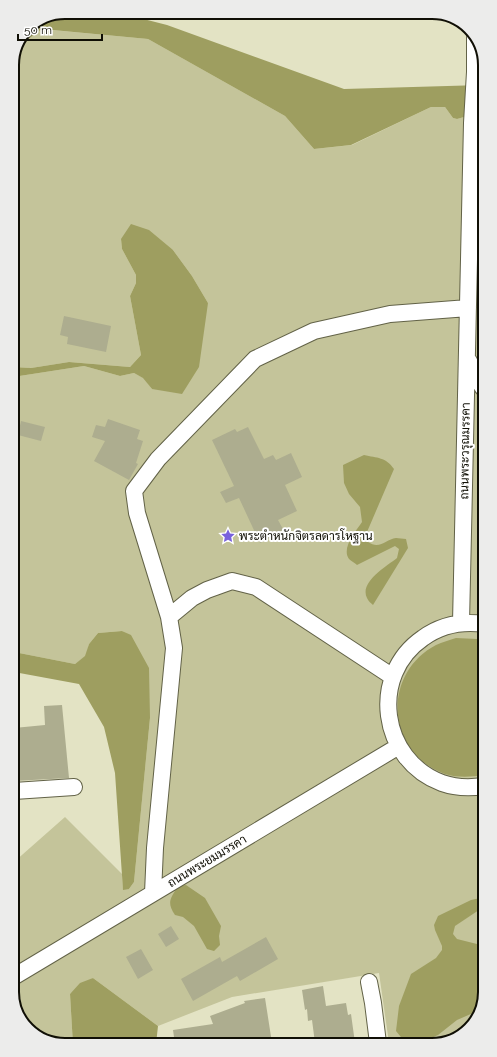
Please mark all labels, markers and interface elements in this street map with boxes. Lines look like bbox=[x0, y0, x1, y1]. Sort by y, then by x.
scale bar bbox=[18, 16, 102, 42]
text: 50 m bbox=[24, 23, 52, 37]
street label: ถนนพระวรุณมรรคา bbox=[457, 402, 475, 500]
place icon: พระตำหนักจิตรลดารโหฐาน bbox=[220, 528, 236, 544]
place label: พระตำหนักจิตรลดารโหฐาน bbox=[239, 528, 373, 544]
street label: ถนนพระยมมรรคา bbox=[165, 832, 249, 890]

